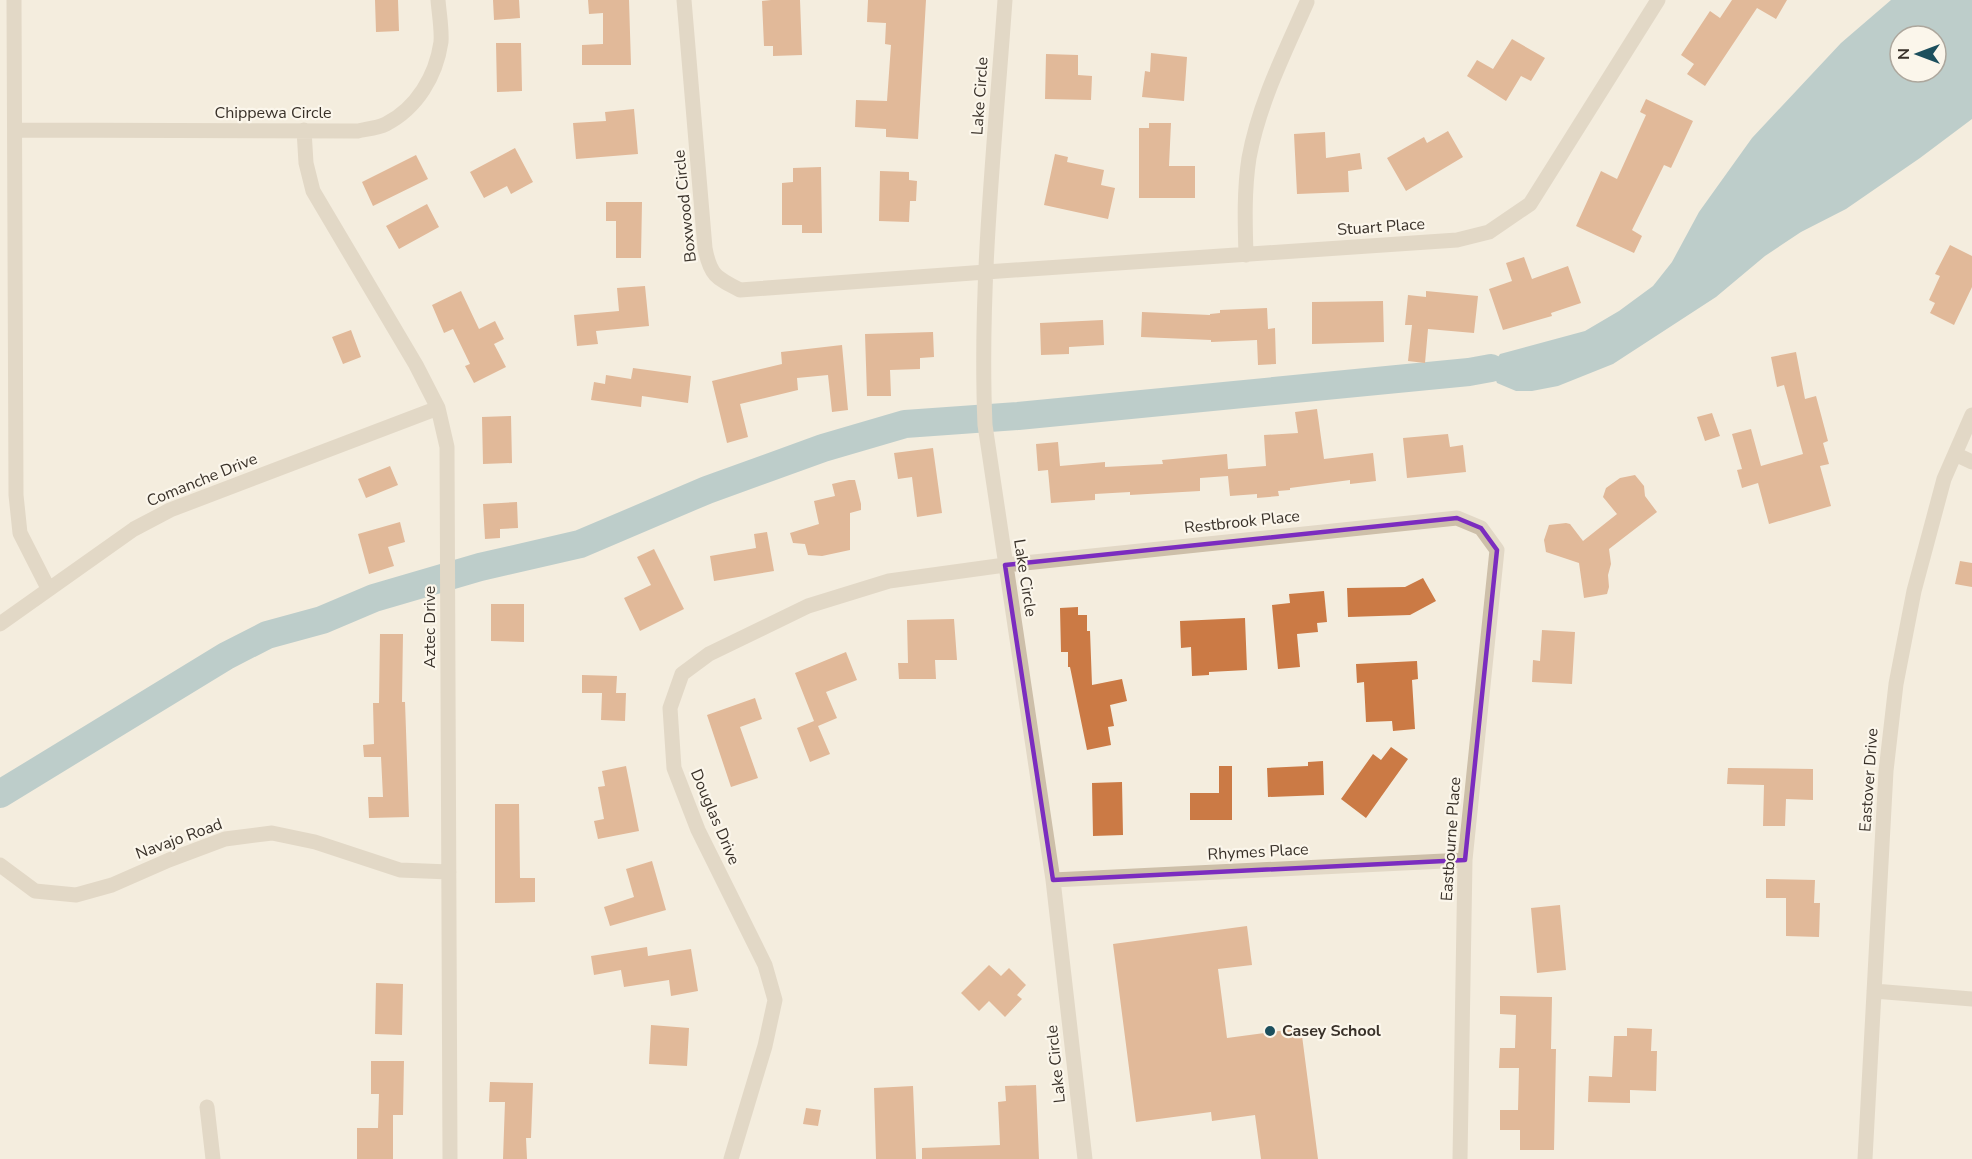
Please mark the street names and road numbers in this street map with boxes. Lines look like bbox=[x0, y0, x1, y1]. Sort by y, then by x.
street label: Lake Circle bbox=[966, 56, 994, 136]
street label: Chippewa Circle bbox=[214, 102, 332, 124]
street label: Boxwood Circle bbox=[668, 149, 702, 263]
street label: Stuart Place bbox=[1336, 213, 1426, 241]
street label: Comanche Drive bbox=[143, 448, 261, 512]
street label: Restbrook Place bbox=[1183, 505, 1301, 539]
street label: Lake Circle bbox=[1008, 538, 1042, 618]
street label: Aztec Drive bbox=[419, 586, 441, 668]
street label: Eastover Drive bbox=[1854, 727, 1884, 833]
street label: Douglas Drive bbox=[685, 766, 745, 868]
street label: Eastbourne Place bbox=[1436, 776, 1466, 902]
street label: Navajo Road bbox=[133, 813, 225, 865]
street label: Rhymes Place bbox=[1207, 838, 1309, 866]
street label: Lake Circle bbox=[1041, 1024, 1071, 1104]

